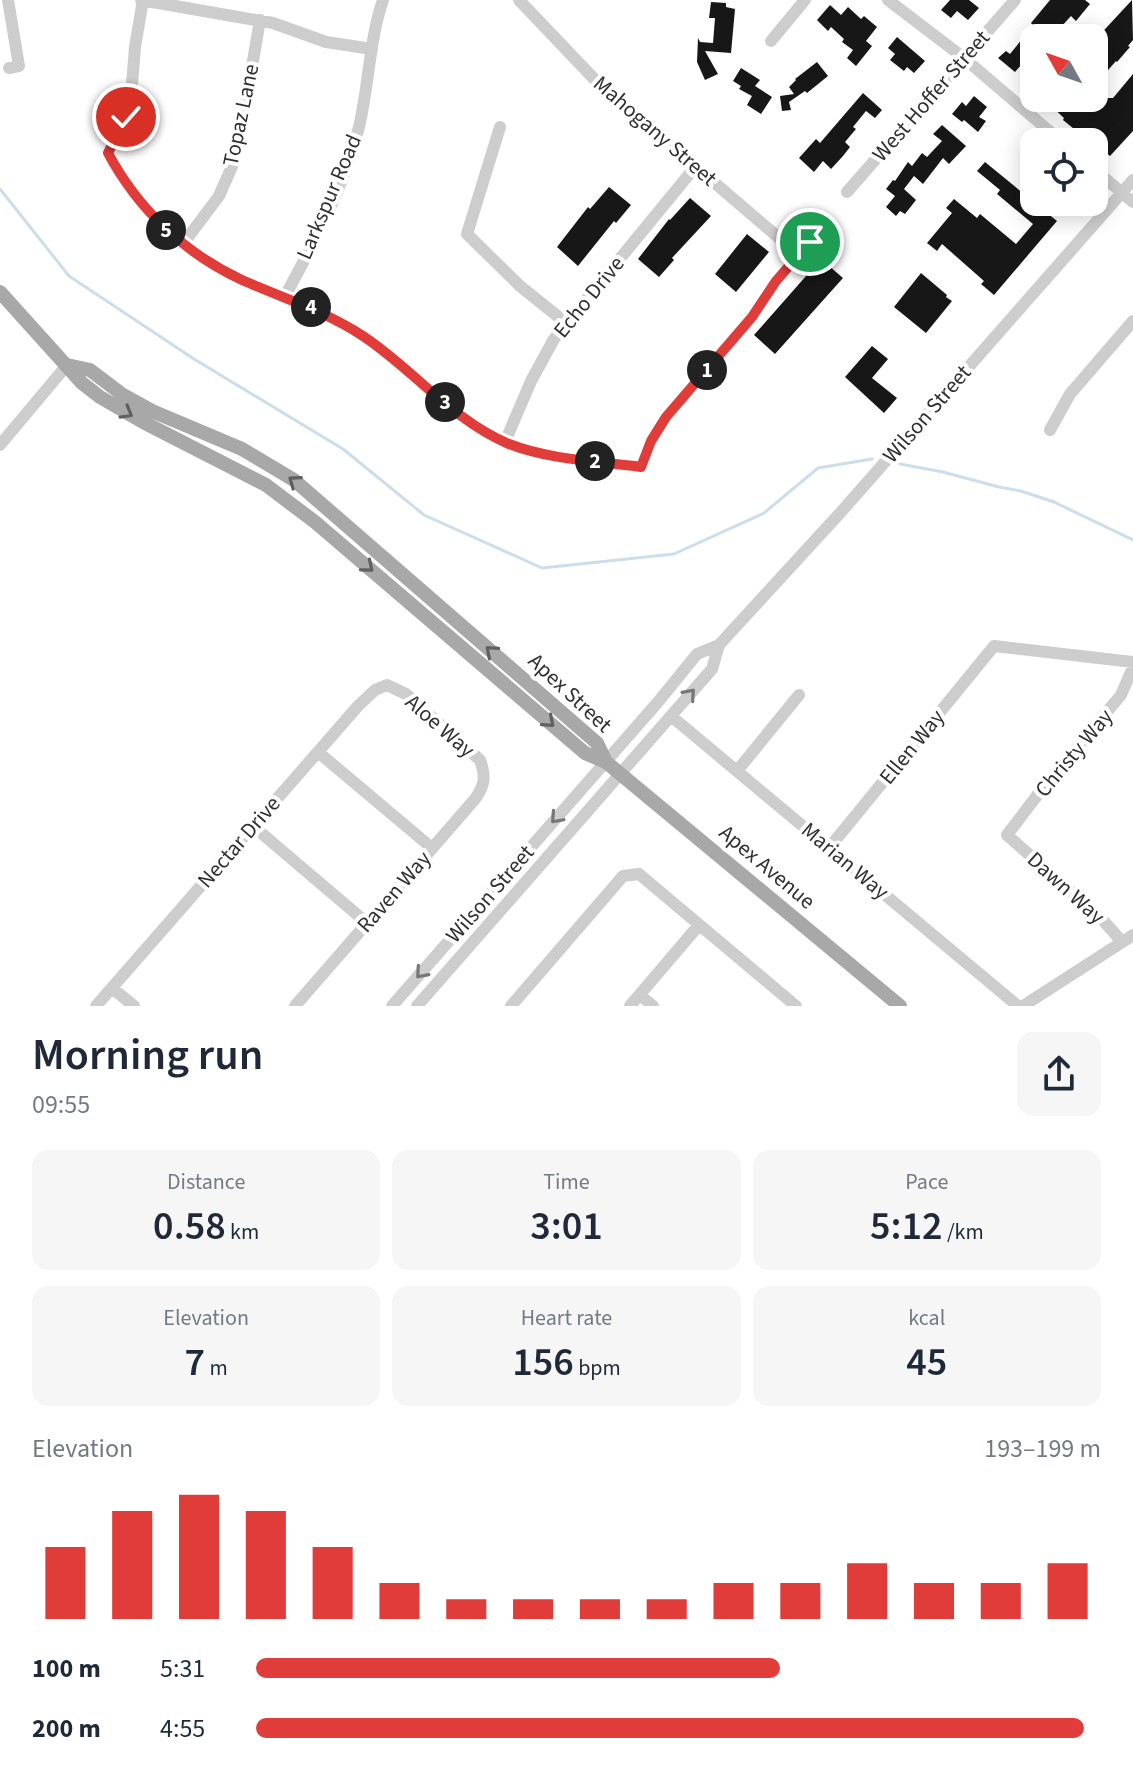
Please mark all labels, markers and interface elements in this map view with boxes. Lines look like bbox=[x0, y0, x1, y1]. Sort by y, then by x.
street label: West Hoffer Street bbox=[865, 23, 998, 169]
north arrow bbox=[1020, 24, 1108, 112]
map controls bbox=[1020, 24, 1108, 216]
street label: Topaz Lane bbox=[215, 61, 267, 169]
street label: Mahogany Street bbox=[586, 68, 724, 194]
pin bbox=[92, 83, 160, 151]
icon: check bbox=[104, 95, 148, 139]
button: locate bbox=[1020, 128, 1108, 216]
street label: Larkspur Road bbox=[288, 130, 370, 264]
pin bbox=[776, 208, 844, 276]
pin: 5 bbox=[146, 210, 186, 250]
text: 5 bbox=[160, 214, 172, 246]
icon: arrive bbox=[788, 220, 832, 264]
street label: Echo Drive bbox=[546, 249, 632, 345]
pin: 4 bbox=[291, 287, 331, 327]
text: 4 bbox=[305, 291, 317, 323]
pin: 1 bbox=[687, 350, 727, 390]
text: 1 bbox=[701, 354, 713, 386]
street label: Wilson Street bbox=[875, 357, 979, 470]
pin: 3 bbox=[425, 382, 465, 422]
text: 3 bbox=[439, 386, 451, 418]
one-way arrow bbox=[118, 403, 133, 419]
pin: 2 bbox=[575, 441, 615, 481]
text: 2 bbox=[589, 445, 601, 477]
one-way arrow bbox=[288, 476, 303, 491]
one-way arrow bbox=[359, 557, 374, 572]
one-way arrow bbox=[485, 646, 500, 660]
street label: Apex Street bbox=[521, 646, 619, 741]
street label: Aloe Way bbox=[398, 687, 482, 766]
one-way arrow bbox=[680, 688, 695, 703]
street label: Christy Way bbox=[1027, 701, 1121, 804]
street label: Ellen Way bbox=[872, 702, 953, 791]
one-way arrow bbox=[539, 712, 554, 727]
street label: Nectar Drive bbox=[190, 789, 288, 895]
one-way arrow bbox=[551, 809, 565, 824]
street label: Marian Way bbox=[794, 815, 896, 908]
street label: Apex Avenue bbox=[712, 817, 822, 917]
street label: Wilson Street bbox=[438, 837, 542, 950]
street label: Raven Way bbox=[349, 843, 439, 940]
street label: Dawn Way bbox=[1020, 844, 1113, 932]
one-way arrow bbox=[416, 963, 431, 978]
text: Morning run bbox=[32, 1024, 263, 1087]
button: share bbox=[1017, 1032, 1101, 1116]
text: 09:55 bbox=[32, 1086, 90, 1123]
text: Distance bbox=[167, 1166, 245, 1198]
text: Time bbox=[543, 1166, 590, 1198]
text: Pace bbox=[905, 1166, 948, 1198]
text: 0.58 bbox=[153, 1198, 226, 1255]
text: 3:01 bbox=[530, 1198, 603, 1255]
text: 5:12 bbox=[870, 1198, 942, 1255]
text: km bbox=[226, 1216, 259, 1248]
text: /km bbox=[942, 1216, 984, 1248]
text: Elevation bbox=[163, 1302, 249, 1334]
text: Heart rate bbox=[521, 1302, 612, 1334]
text: kcal bbox=[908, 1302, 945, 1334]
text: 7 bbox=[185, 1334, 205, 1391]
text: 156 bbox=[512, 1334, 574, 1391]
text: 45 bbox=[906, 1334, 947, 1391]
text: m bbox=[205, 1352, 228, 1384]
text: bpm bbox=[574, 1352, 621, 1384]
text: Elevation bbox=[32, 1430, 133, 1467]
text: 193–199 m bbox=[984, 1430, 1101, 1467]
text: 100 m bbox=[32, 1650, 101, 1687]
text: 5:31 bbox=[160, 1650, 205, 1687]
text: 200 m bbox=[32, 1710, 101, 1747]
text: 4:55 bbox=[160, 1710, 205, 1747]

